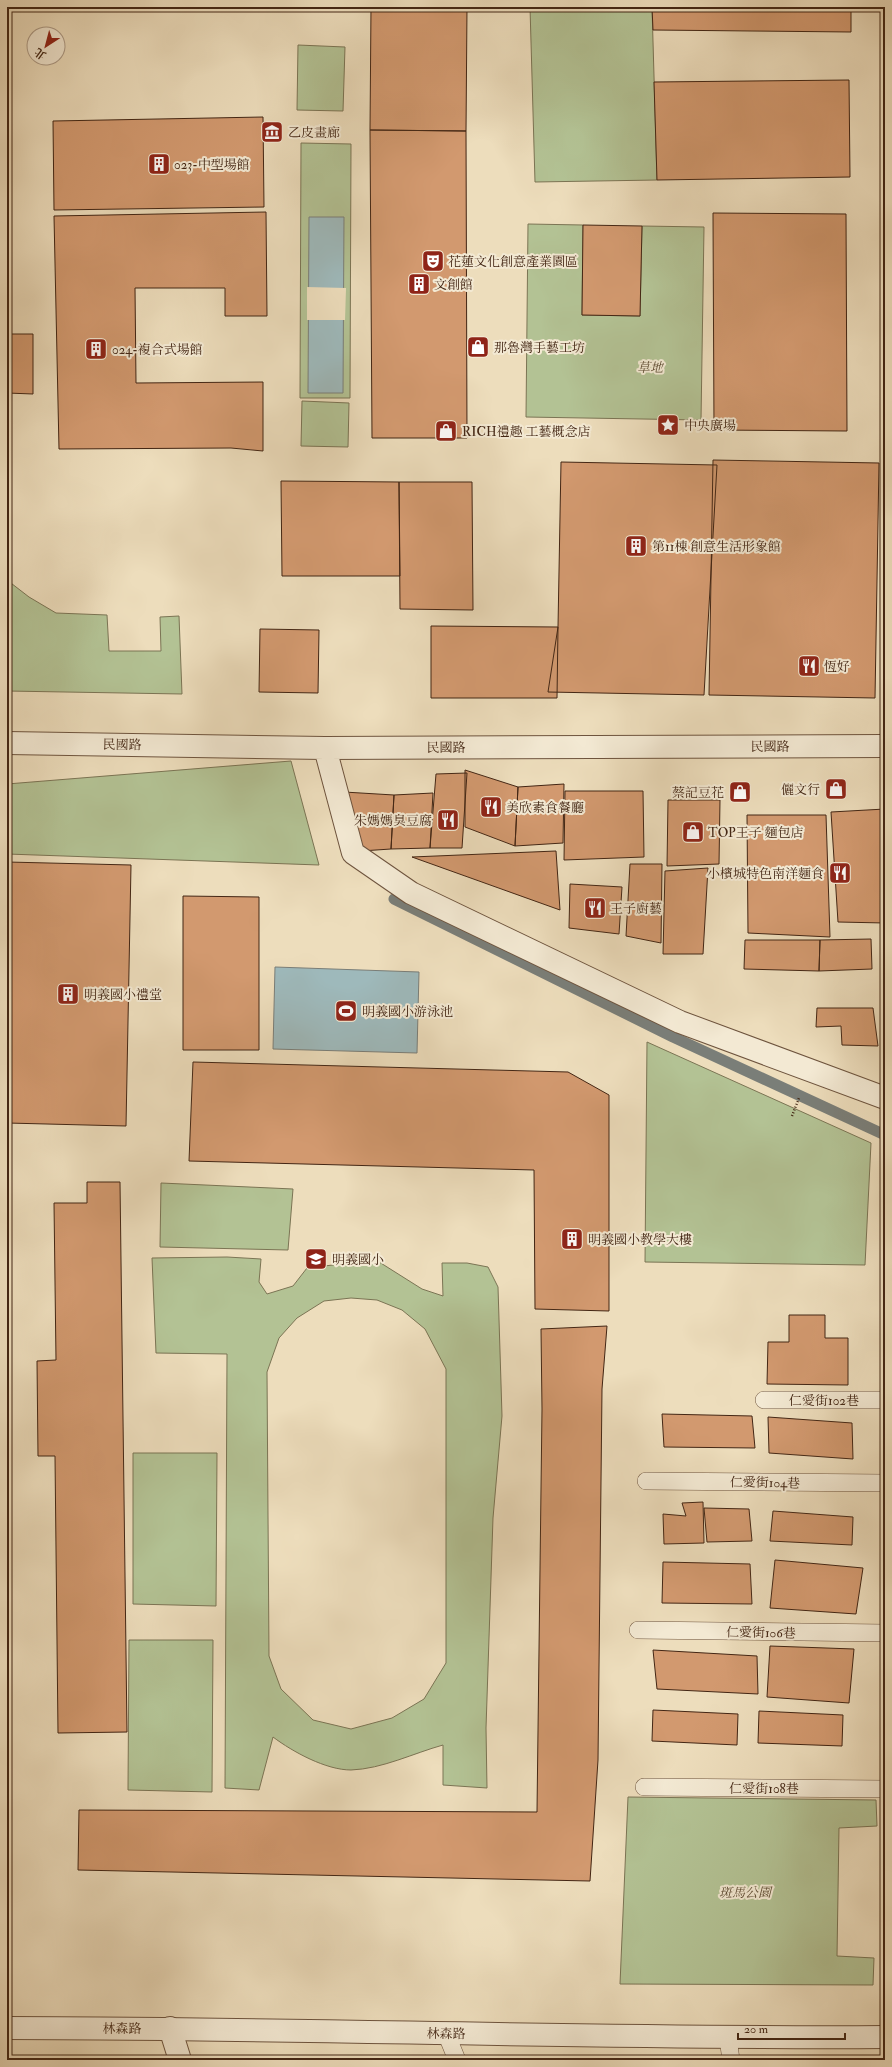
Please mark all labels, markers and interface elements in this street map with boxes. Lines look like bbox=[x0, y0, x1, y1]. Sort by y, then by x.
north arrow bbox=[26, 26, 66, 66]
text: 北 bbox=[32, 45, 49, 62]
museum icon: 乙皮畫廊 bbox=[259, 119, 285, 145]
place label: 乙皮畫廊 bbox=[288, 125, 340, 141]
building icon: 023-中型場館 bbox=[146, 151, 172, 177]
place label: 023-中型場館 bbox=[174, 157, 250, 173]
theatre icon: 花蓮文化創意產業園區 bbox=[420, 248, 446, 274]
place label: 花蓮文化創意產業園區 bbox=[448, 254, 578, 270]
building icon: 文創館 bbox=[406, 271, 432, 297]
place label: 文創館 bbox=[434, 277, 473, 293]
shop icon: 那魯灣手藝工坊 bbox=[465, 334, 491, 360]
building icon: 024-複合式場館 bbox=[83, 336, 109, 362]
place label: 那魯灣手藝工坊 bbox=[494, 340, 585, 356]
place label: 024-複合式場館 bbox=[112, 342, 203, 358]
park label: 草地 bbox=[637, 360, 665, 376]
place icon: 中央廣場 bbox=[655, 412, 681, 438]
shop icon: RICH禮趣 工藝概念店 bbox=[433, 418, 459, 444]
place label: 中央廣場 bbox=[684, 418, 736, 434]
place label: RICH禮趣 工藝概念店 bbox=[462, 424, 590, 440]
building icon: 第11棟 創意生活形象館 bbox=[623, 533, 649, 559]
place label: 第11棟 創意生活形象館 bbox=[652, 539, 781, 555]
restaurant icon: 恆好 bbox=[796, 653, 822, 679]
place label: 恆好 bbox=[824, 659, 850, 675]
street label: 民國路 bbox=[102, 737, 142, 753]
street label: 民國路 bbox=[750, 739, 790, 755]
street label: 民國路 bbox=[426, 740, 466, 756]
shop icon: 儷文行 bbox=[823, 776, 849, 802]
shop icon: 蔡記豆花 bbox=[727, 779, 753, 805]
place label: 儷文行 bbox=[781, 782, 820, 798]
place label: 蔡記豆花 bbox=[672, 785, 724, 801]
restaurant icon: 美欣素食餐廳 bbox=[478, 794, 504, 820]
place label: 美欣素食餐廳 bbox=[506, 800, 584, 816]
restaurant icon: 朱媽媽臭豆腐 bbox=[435, 807, 461, 833]
place label: 朱媽媽臭豆腐 bbox=[354, 813, 432, 829]
shop icon: TOP王子 麵包店 bbox=[680, 819, 706, 845]
place label: TOP王子 麵包店 bbox=[708, 825, 803, 841]
restaurant icon: 小檳城特色南洋麵食 bbox=[827, 860, 853, 886]
place label: 小檳城特色南洋麵食 bbox=[707, 866, 824, 882]
restaurant icon: 王子廚藝 bbox=[582, 895, 608, 921]
place label: 王子廚藝 bbox=[610, 901, 662, 917]
building icon: 明義國小禮堂 bbox=[55, 981, 81, 1007]
place label: 明義國小禮堂 bbox=[84, 987, 162, 1003]
sports icon: 明義國小游泳池 bbox=[333, 998, 359, 1024]
place label: 明義國小游泳池 bbox=[362, 1004, 453, 1020]
building icon: 明義國小教學大樓 bbox=[559, 1226, 585, 1252]
place label: 明義國小教學大樓 bbox=[588, 1232, 692, 1248]
school or university icon: 明義國小 bbox=[303, 1246, 329, 1272]
place label: 明義國小 bbox=[332, 1252, 384, 1268]
street label: 仁愛街102巷 bbox=[789, 1393, 859, 1409]
street label: 仁愛街104巷 bbox=[730, 1474, 800, 1492]
street label: 仁愛街106巷 bbox=[726, 1624, 796, 1642]
street label: 仁愛街108巷 bbox=[729, 1781, 799, 1797]
park label: 斑馬公園 bbox=[719, 1885, 773, 1901]
scale bar bbox=[738, 2015, 845, 2041]
street label: 林森路 bbox=[102, 2021, 142, 2037]
text: 20 m bbox=[744, 2022, 769, 2037]
street label: 林森路 bbox=[426, 2026, 466, 2042]

